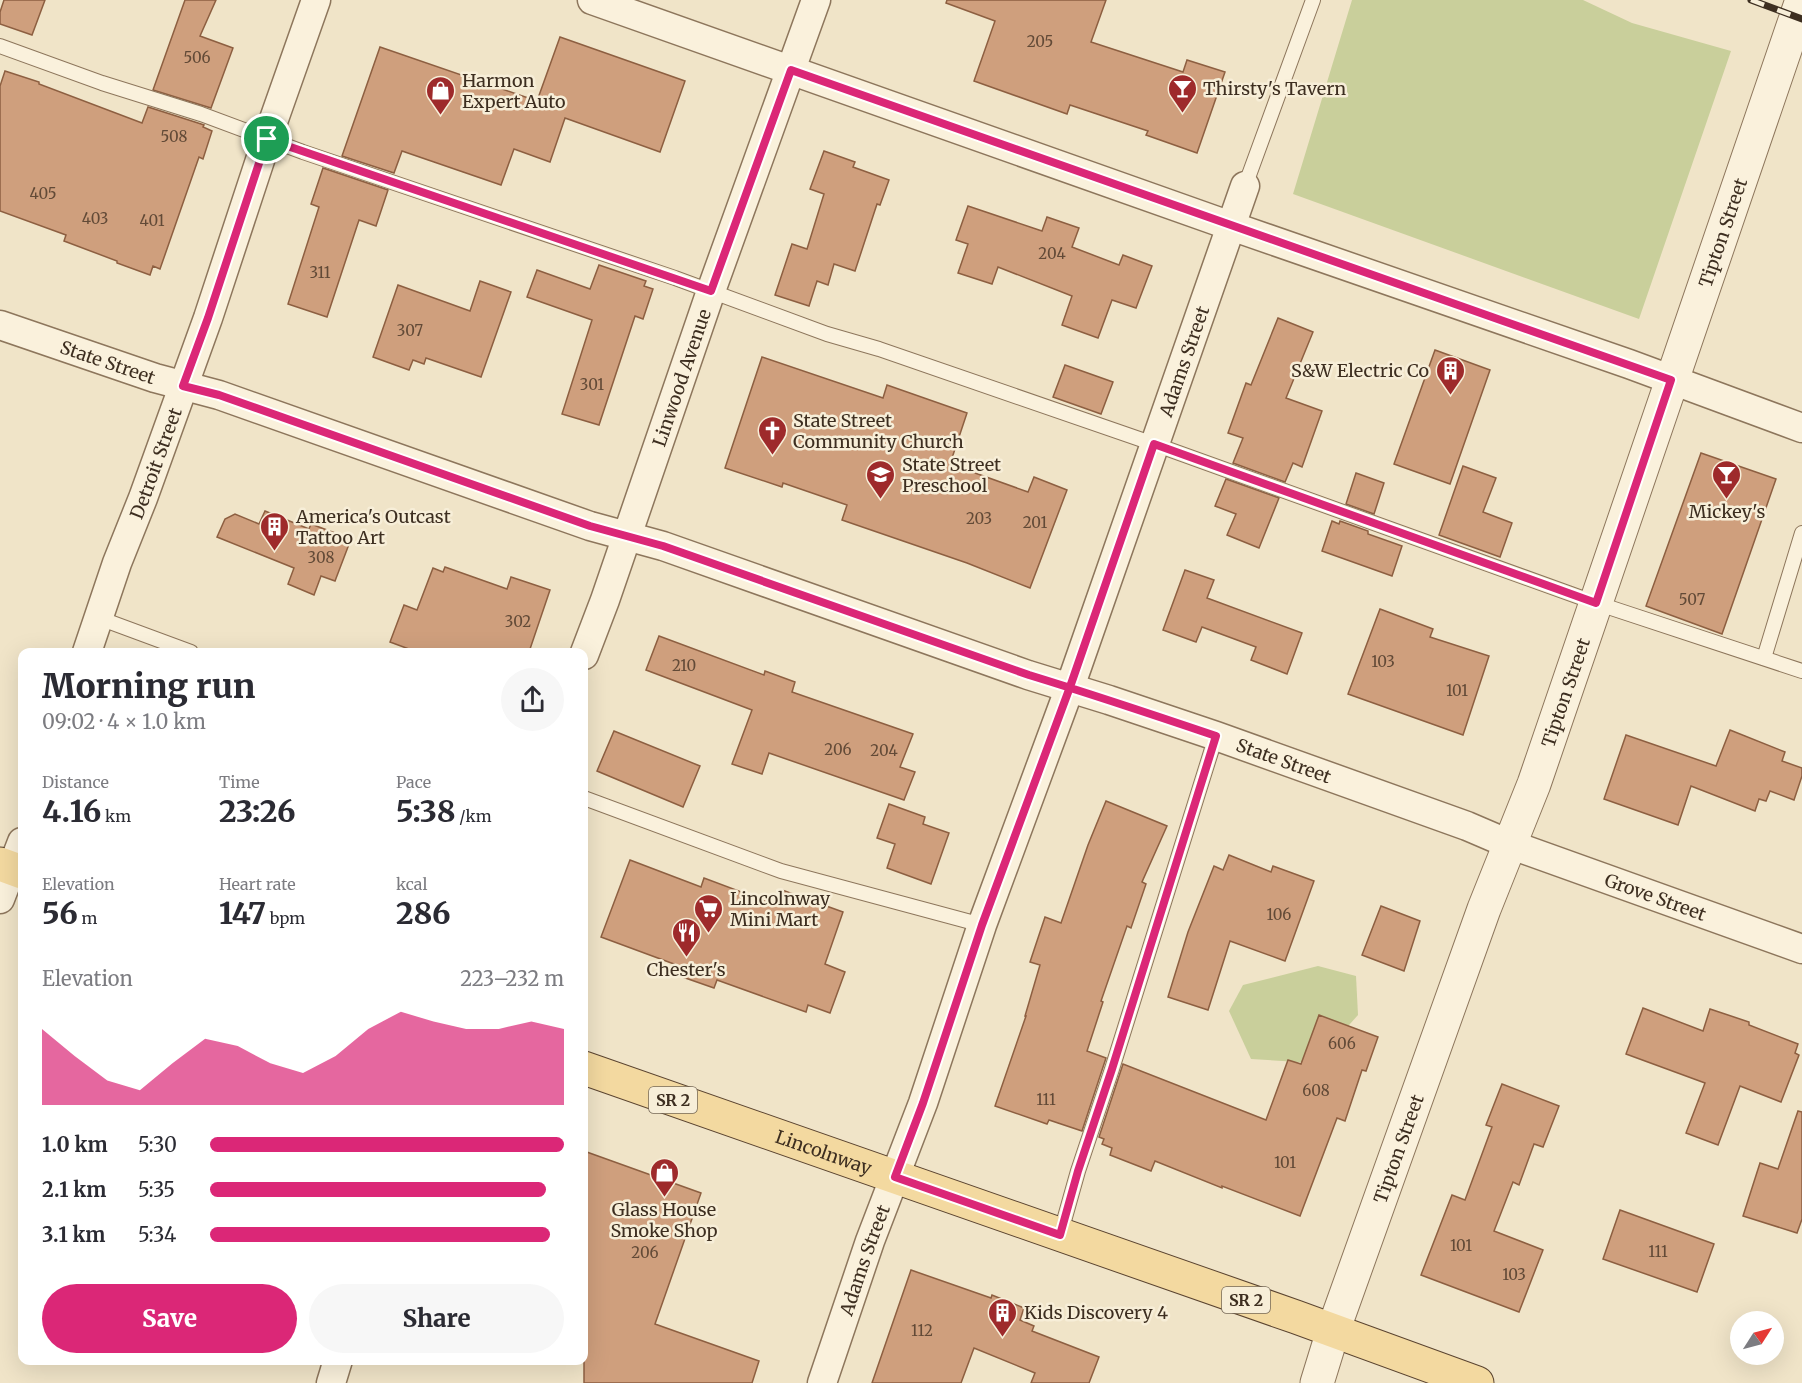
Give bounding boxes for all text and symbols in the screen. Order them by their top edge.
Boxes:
house number: 205 [1027,32,1053,51]
house number: 506 [183,48,211,67]
place label: Harmon Expert Auto [462,69,565,113]
bar icon: Thirsty's Tavern [1166,72,1198,114]
shop icon: Harmon Expert Auto [425,74,457,116]
place label: Thirsty's Tavern [1203,77,1346,100]
pin [241,113,292,164]
icon: arrive [250,122,283,155]
house number: 508 [160,127,188,146]
street label: Tipton Street [1693,175,1752,290]
house number: 405 [29,184,57,203]
house number: 403 [82,209,108,228]
house number: 401 [140,211,165,230]
house number: 204 [1038,244,1066,263]
house number: 311 [309,263,331,282]
street label: Adams Street [1153,303,1214,421]
street label: Linwood Avenue [647,306,716,449]
house number: 307 [397,321,424,340]
street label: State Street [57,335,158,389]
building icon: S&W Electric Co [1434,354,1466,396]
place label: S&W Electric Co [1291,359,1429,382]
house number: 301 [580,375,604,394]
street label: Detroit Street [124,404,186,522]
place label: State Street Community Church [793,409,964,453]
church icon: State Street Community Church [756,414,788,456]
place label: State Street Preschool [902,453,1001,497]
school or university icon: State Street Preschool [865,458,897,500]
bar icon: Mickey's [1711,458,1743,500]
place label: Mickey's [1689,500,1765,523]
place label: America's Outcast Tattoo Art [295,505,451,549]
house number: 203 [966,509,992,528]
building icon: America's Outcast Tattoo Art [259,510,291,552]
house number: 201 [1023,513,1047,532]
house number: 308 [308,548,335,567]
house number: 507 [1679,590,1706,609]
house number: 302 [505,612,531,631]
street label: Tipton Street [1536,635,1595,750]
house number: 103 [1371,652,1395,671]
house number: 210 [672,656,696,675]
text: Morning run [42,666,255,707]
button: share [501,668,564,731]
house number: 101 [1446,681,1468,700]
text: 09:02 · 4 × 1.0 km [42,709,206,734]
street label: State Street [1233,733,1334,788]
house number: 206 [824,740,852,759]
house number: 204 [870,741,898,760]
text: Distance [42,772,109,792]
text: Time [219,772,260,792]
text: Pace [396,772,431,792]
text: 4.16 [42,792,101,830]
text: 23:26 [219,792,296,830]
text: 5:38 [396,792,456,830]
text: km [101,806,131,826]
text: /km [456,806,492,826]
street label: Grove Street [1602,868,1709,925]
text: Elevation [42,874,115,894]
text: Heart rate [219,874,296,894]
text: kcal [396,874,427,894]
place label: Lincolnway Mini Mart [730,887,831,931]
supermarket icon: Lincolnway Mini Mart [693,892,725,934]
text: 56 [42,894,78,932]
text: 147 [219,894,266,932]
text: 286 [396,894,451,932]
house number: 106 [1267,905,1291,924]
text: m [78,908,97,928]
text: bpm [266,908,305,928]
restaurant icon: Chester's [670,916,702,958]
place label: Chester's [646,958,726,981]
text: Elevation [42,966,133,991]
text: 223–232 m [460,966,564,991]
house number: 606 [1328,1034,1356,1053]
house number: 608 [1302,1081,1330,1100]
road number: SR 2 [649,1087,697,1113]
house number: 111 [1036,1090,1056,1109]
street label: Tipton Street [1368,1091,1428,1206]
street label: Lincolnway [773,1124,875,1179]
text: 1.0 km [42,1132,108,1157]
text: 5:30 [138,1132,177,1157]
house number: 101 [1274,1153,1296,1172]
shop icon: Glass House Smoke Shop [648,1156,680,1198]
text: 2.1 km [42,1177,106,1202]
text: 5:35 [138,1177,175,1202]
place label: Glass House Smoke Shop [610,1198,718,1242]
street label: Adams Street [834,1201,894,1319]
text: 3.1 km [42,1222,105,1247]
text: 5:34 [138,1222,176,1247]
house number: 101 [1450,1236,1472,1255]
house number: 111 [1648,1242,1668,1261]
house number: 206 [631,1243,659,1262]
house number: 103 [1502,1265,1526,1284]
button: Save [42,1284,297,1353]
button: Share [309,1284,564,1353]
road number: SR 2 [1222,1287,1270,1313]
building icon: Kids Discovery 4 [987,1296,1019,1338]
place label: Kids Discovery 4 [1024,1301,1168,1324]
north arrow [1730,1311,1784,1365]
map controls [1730,1311,1784,1365]
house number: 112 [911,1321,933,1340]

